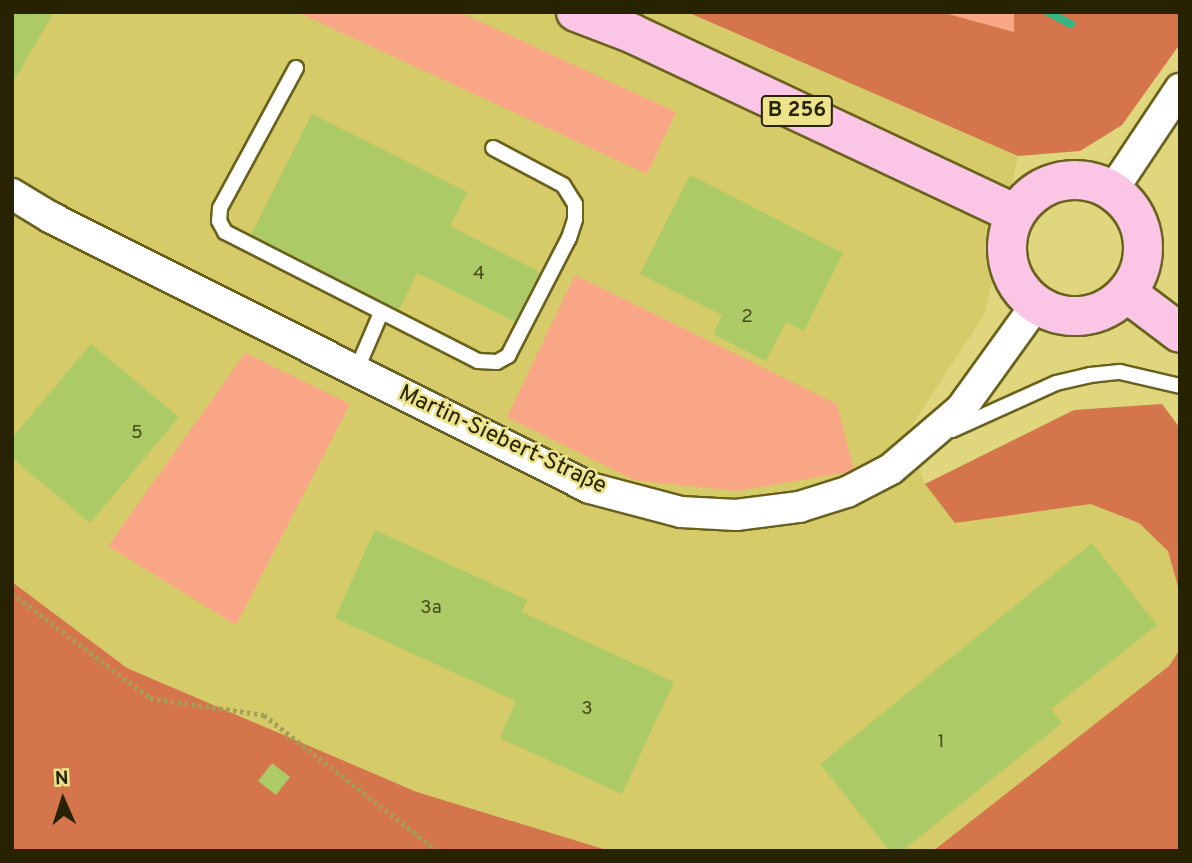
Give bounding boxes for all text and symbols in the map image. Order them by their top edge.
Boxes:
road number: B 256 [760,94,834,128]
house number: 4 [473,264,485,286]
house number: 2 [741,307,753,329]
street label: Martin-Siebert-Straße [394,381,610,501]
house number: 5 [131,423,143,445]
house number: 3a [420,598,442,620]
house number: 3 [581,699,593,721]
house number: 1 [937,732,945,754]
north arrow [28,765,98,835]
text: N [54,767,69,791]

